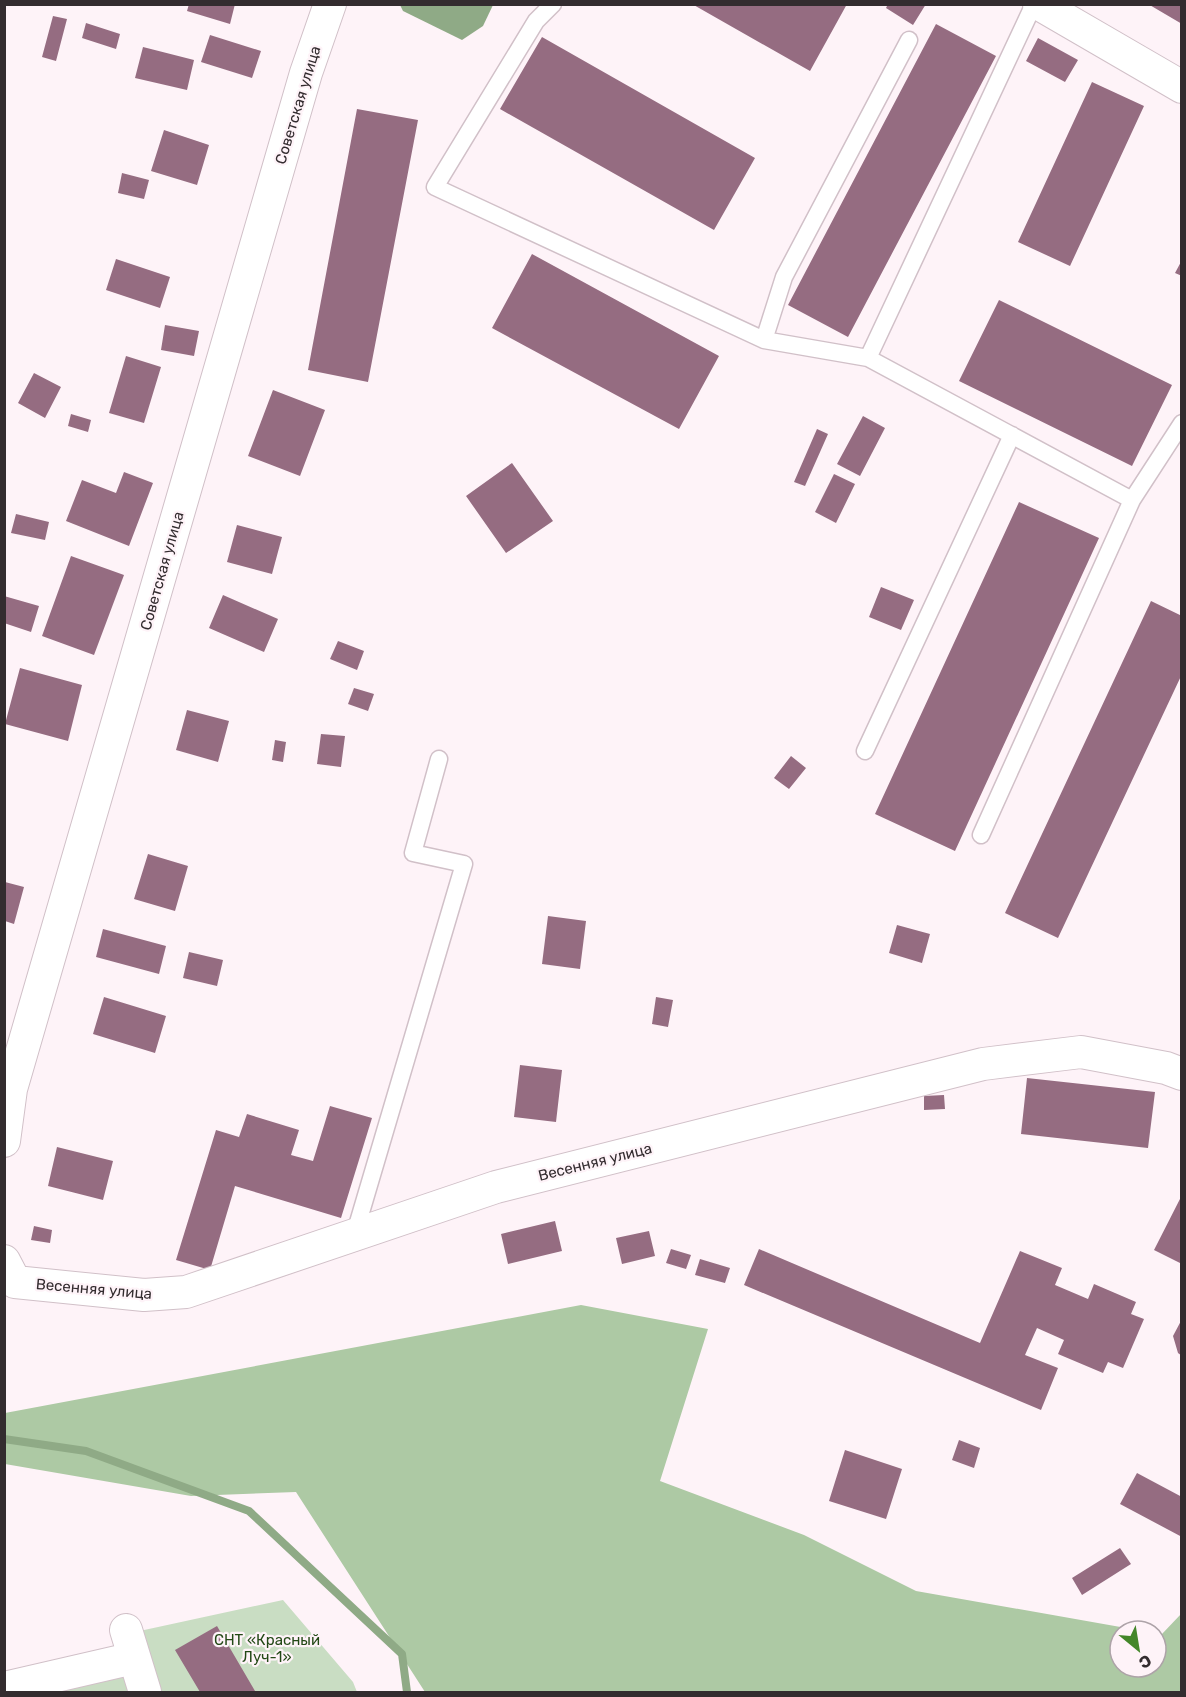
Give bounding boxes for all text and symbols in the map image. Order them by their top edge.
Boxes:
street label: Советская улица [271,44,325,166]
street label: Советская улица [136,510,188,632]
street label: Весенняя улица [536,1139,654,1185]
street label: Весенняя улица [35,1275,153,1303]
north arrow [1108,1619,1168,1679]
park label: СНТ «Красный Луч-1» [214,1631,320,1666]
text: С [1136,1651,1155,1673]

